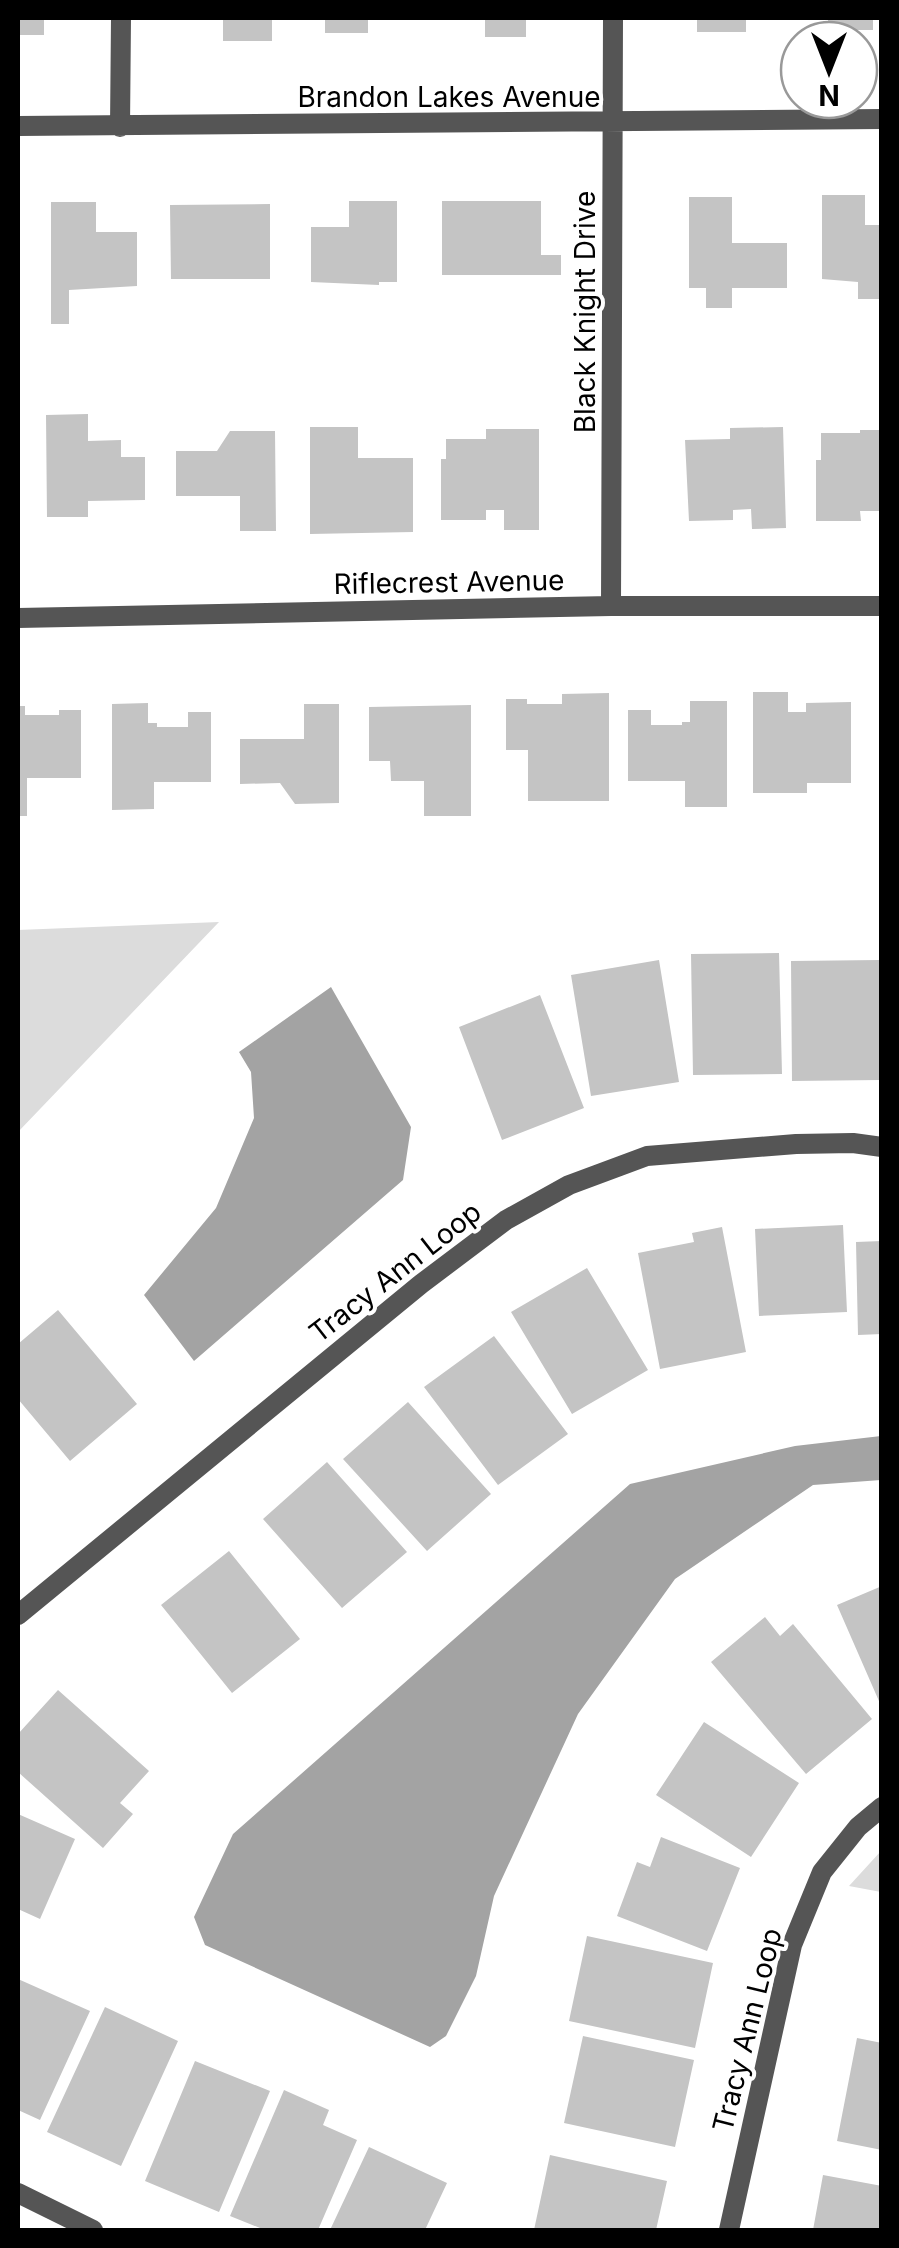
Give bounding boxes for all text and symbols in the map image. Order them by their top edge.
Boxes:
north arrow [779,20,879,120]
text: N [818,78,840,112]
street label: Brandon Lakes Avenue [297,80,601,114]
street label: Black Knight Drive [568,191,602,433]
street label: Riflecrest Avenue [333,563,565,601]
street label: Tracy Ann Loop [302,1194,488,1350]
street label: Tracy Ann Loop [705,1925,789,2135]

